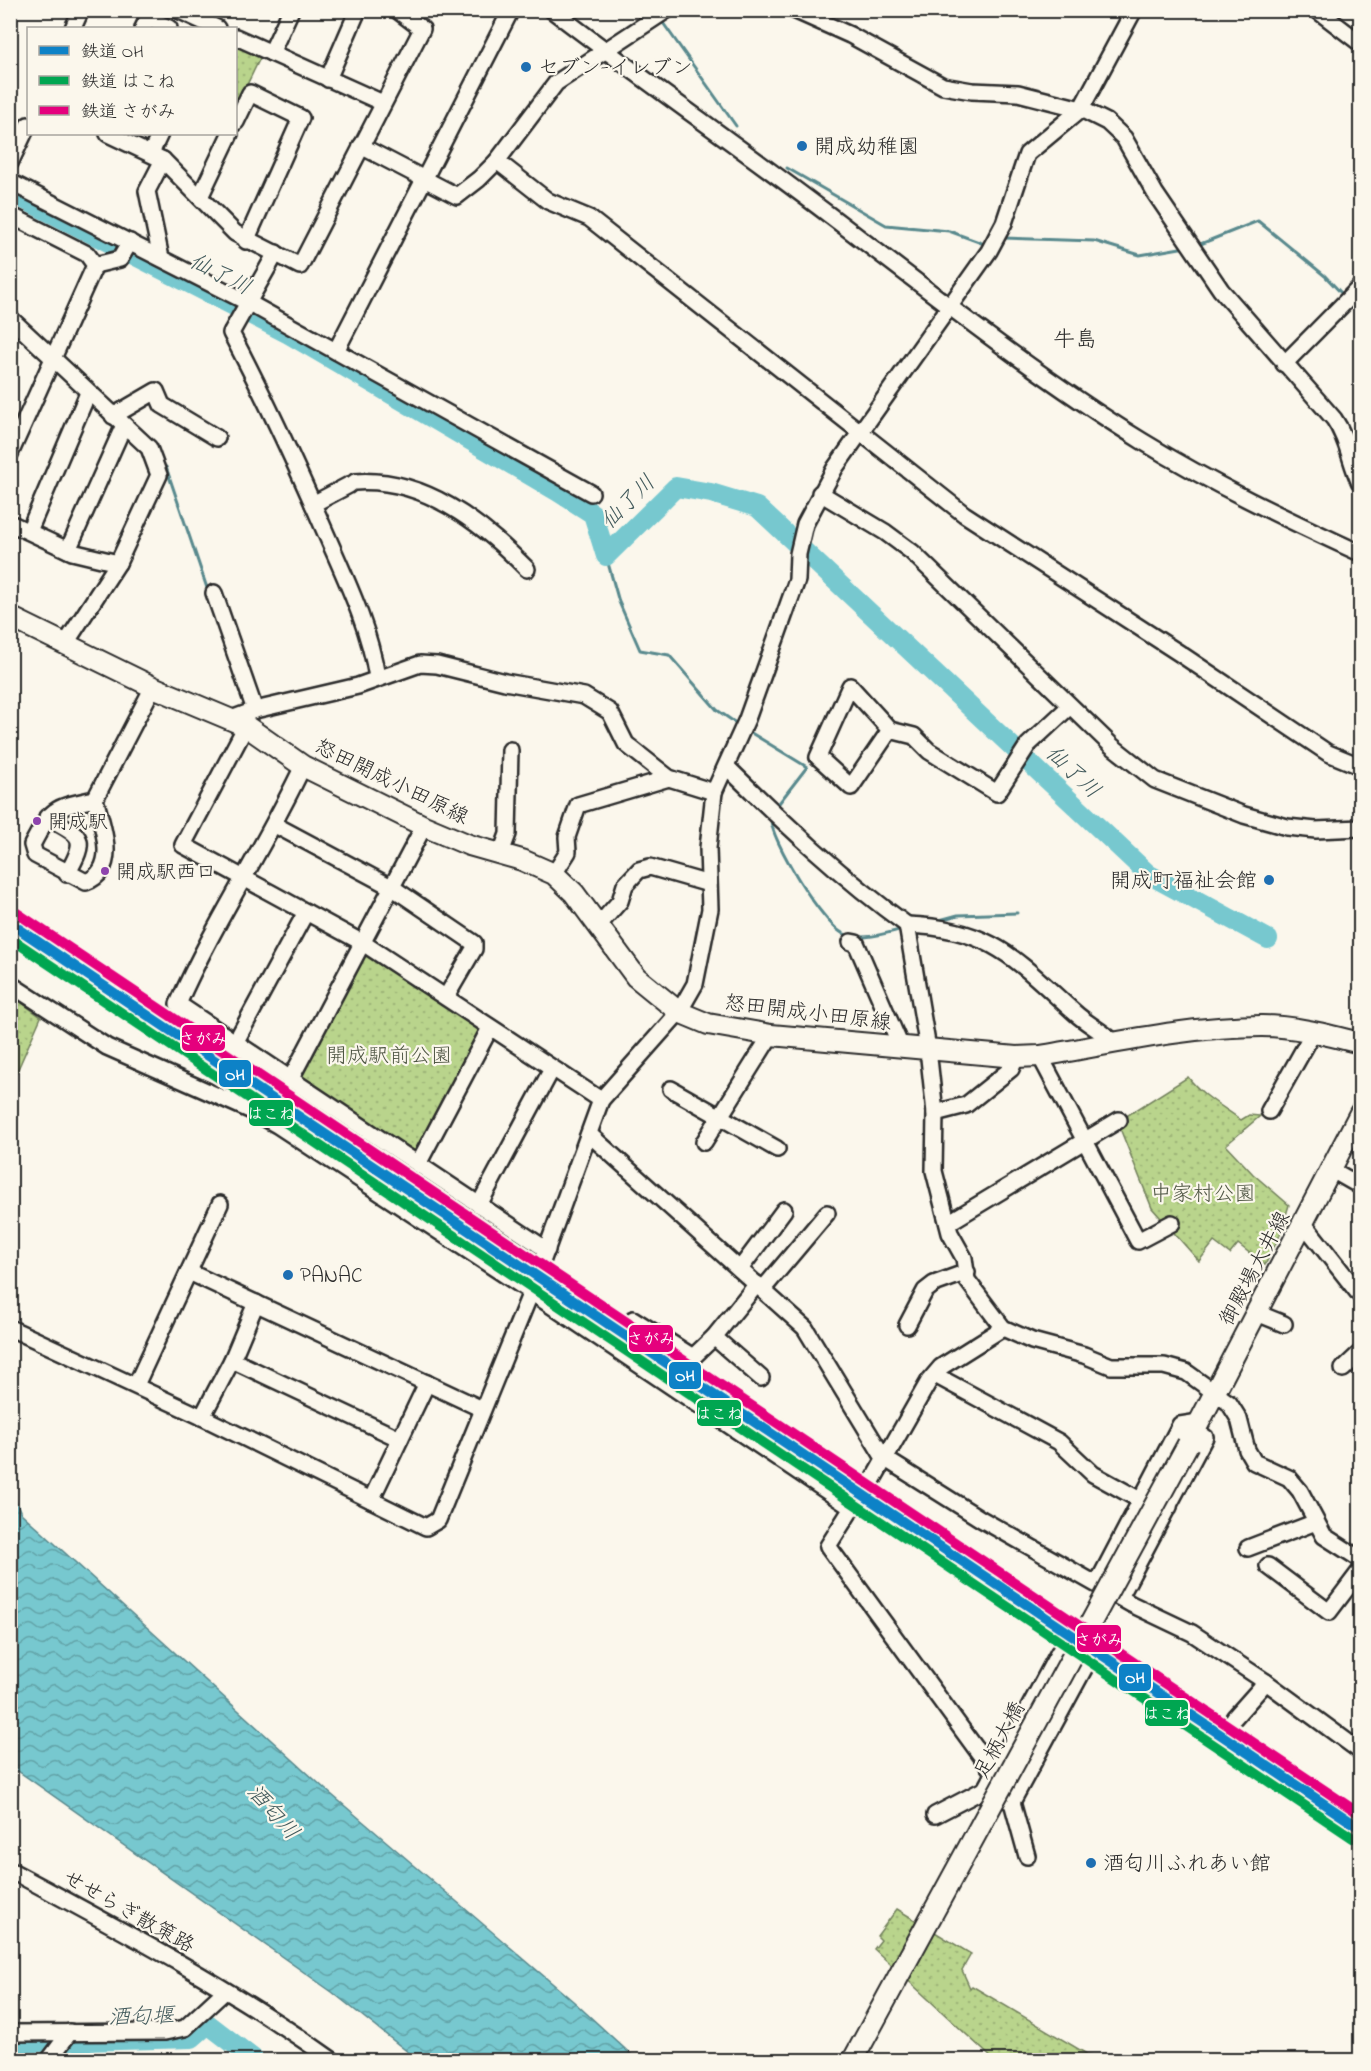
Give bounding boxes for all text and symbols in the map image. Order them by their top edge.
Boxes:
legend [27,27,237,135]
text: 鉄道 OH [81,40,144,66]
place label: セブン-イレブン [538,54,693,84]
marker: セブン-イレブン [519,60,533,74]
text: 鉄道 はこね [81,70,176,96]
text: 鉄道 さがみ [81,100,176,126]
place label: 開成幼稚園 [814,133,919,163]
marker: 開成幼稚園 [795,139,809,153]
water label: 仙了川 [183,246,256,305]
district label: 牛島 [1053,325,1097,357]
water label: 仙了川 [594,468,664,538]
street label: 怒田開成小田原線 [309,732,473,833]
water label: 仙了川 [1037,739,1107,807]
place label: 開成駅 [48,809,108,838]
marker: 開成駅 [31,815,43,827]
place label: 開成駅西口 [116,859,216,888]
marker: 開成駅西口 [99,865,111,877]
place label: 開成町福祉会館 [1110,867,1257,897]
marker: 開成町福祉会館 [1262,873,1276,887]
street label: 怒田開成小田原線 [723,989,893,1039]
line badge: さがみ [181,1024,226,1052]
text: さがみ [179,1028,227,1052]
park label: 開成駅前公園 [326,1042,452,1072]
line badge: OH [218,1059,252,1088]
text: OH [225,1064,245,1088]
line badge: はこね [248,1099,294,1127]
text: はこね [247,1103,295,1127]
park label: 中家村公園 [1151,1180,1256,1210]
street label: 御殿場大井線 [1213,1206,1299,1332]
place label: PANAC [300,1262,362,1292]
marker: PANAC [281,1268,295,1282]
line badge: さがみ [628,1324,674,1353]
text: さがみ [627,1328,675,1352]
line badge: OH [668,1361,702,1390]
text: OH [675,1365,695,1389]
line badge: はこね [696,1399,742,1427]
text: はこね [695,1403,743,1427]
line badge: さがみ [1076,1624,1122,1653]
text: さがみ [1075,1629,1123,1653]
line badge: OH [1118,1663,1152,1692]
text: OH [1125,1667,1145,1691]
street label: 足柄大橋 [968,1697,1034,1785]
line badge: はこね [1144,1699,1189,1727]
text: はこね [1143,1703,1191,1727]
water label: 酒匂川 [238,1778,306,1848]
place label: 酒匂川ふれあい館 [1103,1850,1271,1880]
marker: 酒匂川ふれあい館 [1084,1856,1098,1870]
street label: せせらぎ散策路 [56,1864,200,1962]
water label: 酒匂堰 [108,2001,177,2035]

